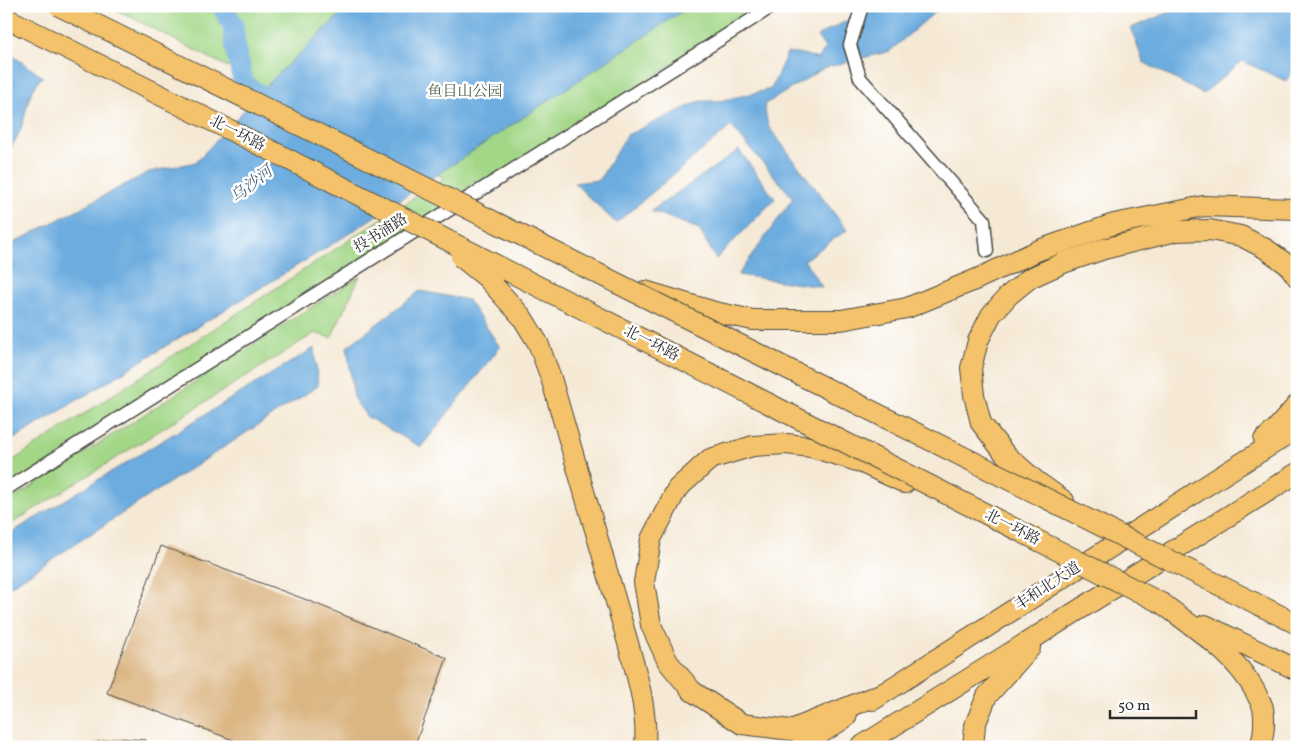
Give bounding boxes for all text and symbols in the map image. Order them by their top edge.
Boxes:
park label: 鱼目山公园 [427,82,503,103]
street label: 北一环路 [205,111,269,157]
water label: 乌沙河 [226,160,280,208]
street label: 投书浦路 [350,209,412,259]
street label: 北一环路 [619,321,683,367]
street label: 北一环路 [980,505,1044,551]
street label: 丰和北大道 [1011,558,1085,616]
scale bar [1110,688,1197,720]
text: 50 m [1118,696,1150,717]

